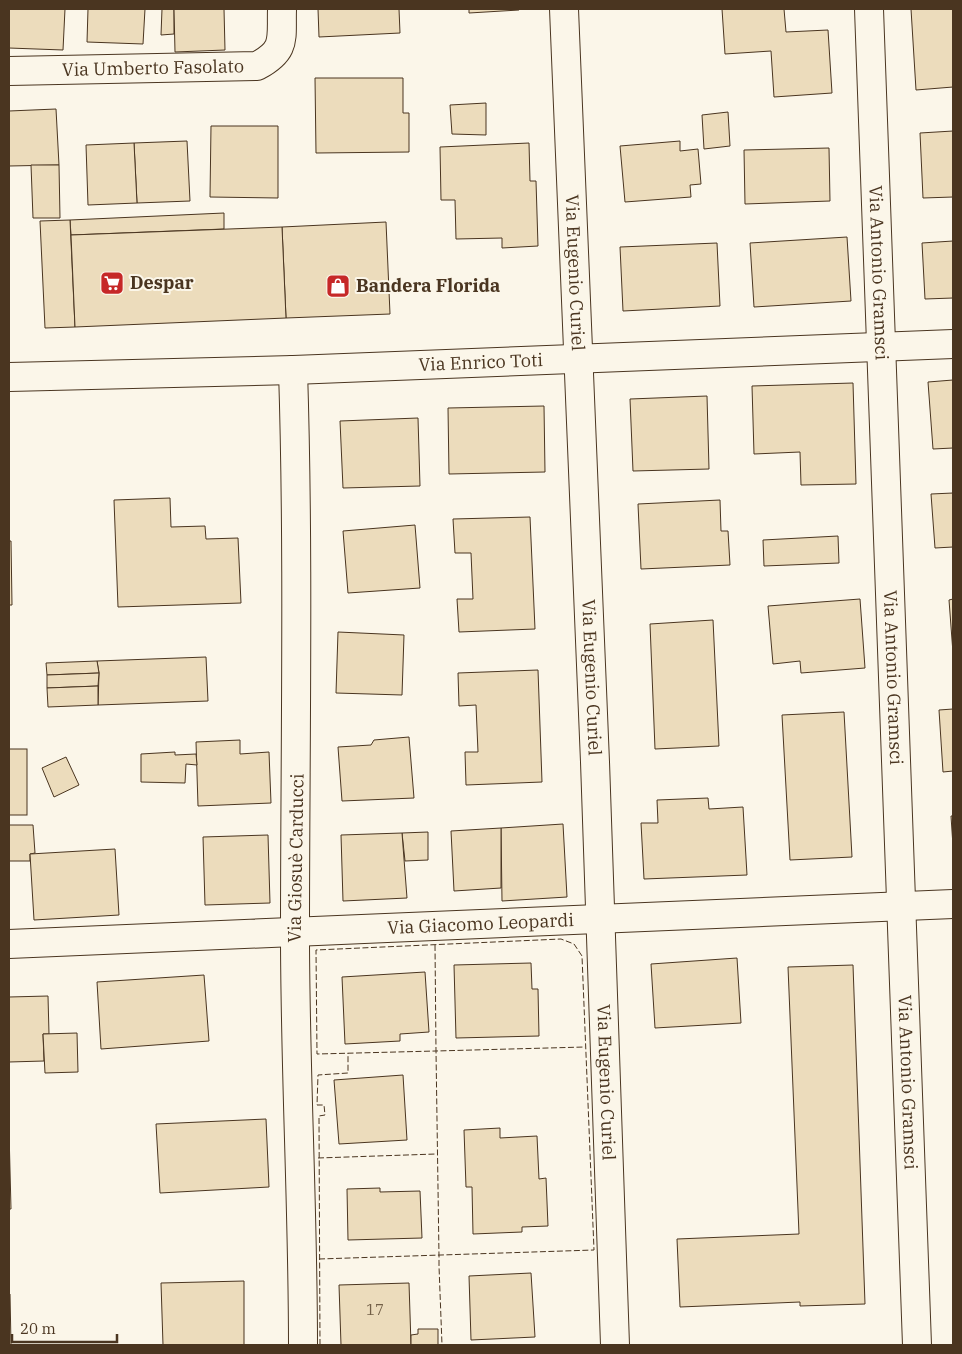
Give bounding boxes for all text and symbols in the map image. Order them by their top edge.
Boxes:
street label: Via Umberto Fasolato [62,54,244,81]
street label: Via Antonio Gramsci [864,185,894,361]
street label: Via Eugenio Curiel [561,194,590,351]
supermarket icon: Despar [99,270,125,296]
place label: Despar [130,271,194,294]
shop icon: Bandera Florida [325,273,351,299]
place label: Bandera Florida [356,274,500,297]
street label: Via Enrico Toti [418,348,544,376]
street label: Via Antonio Gramsci [879,590,908,766]
street label: Via Eugenio Curiel [577,599,607,756]
street label: Via Giosuè Carducci [283,773,308,943]
street label: Via Giacomo Leopardi [387,908,575,939]
street label: Via Antonio Gramsci [893,994,923,1170]
street label: Via Eugenio Curiel [592,1004,621,1161]
house number: 17 [366,1300,384,1319]
scale bar [12,1312,118,1344]
text: 20 m [20,1319,56,1338]

